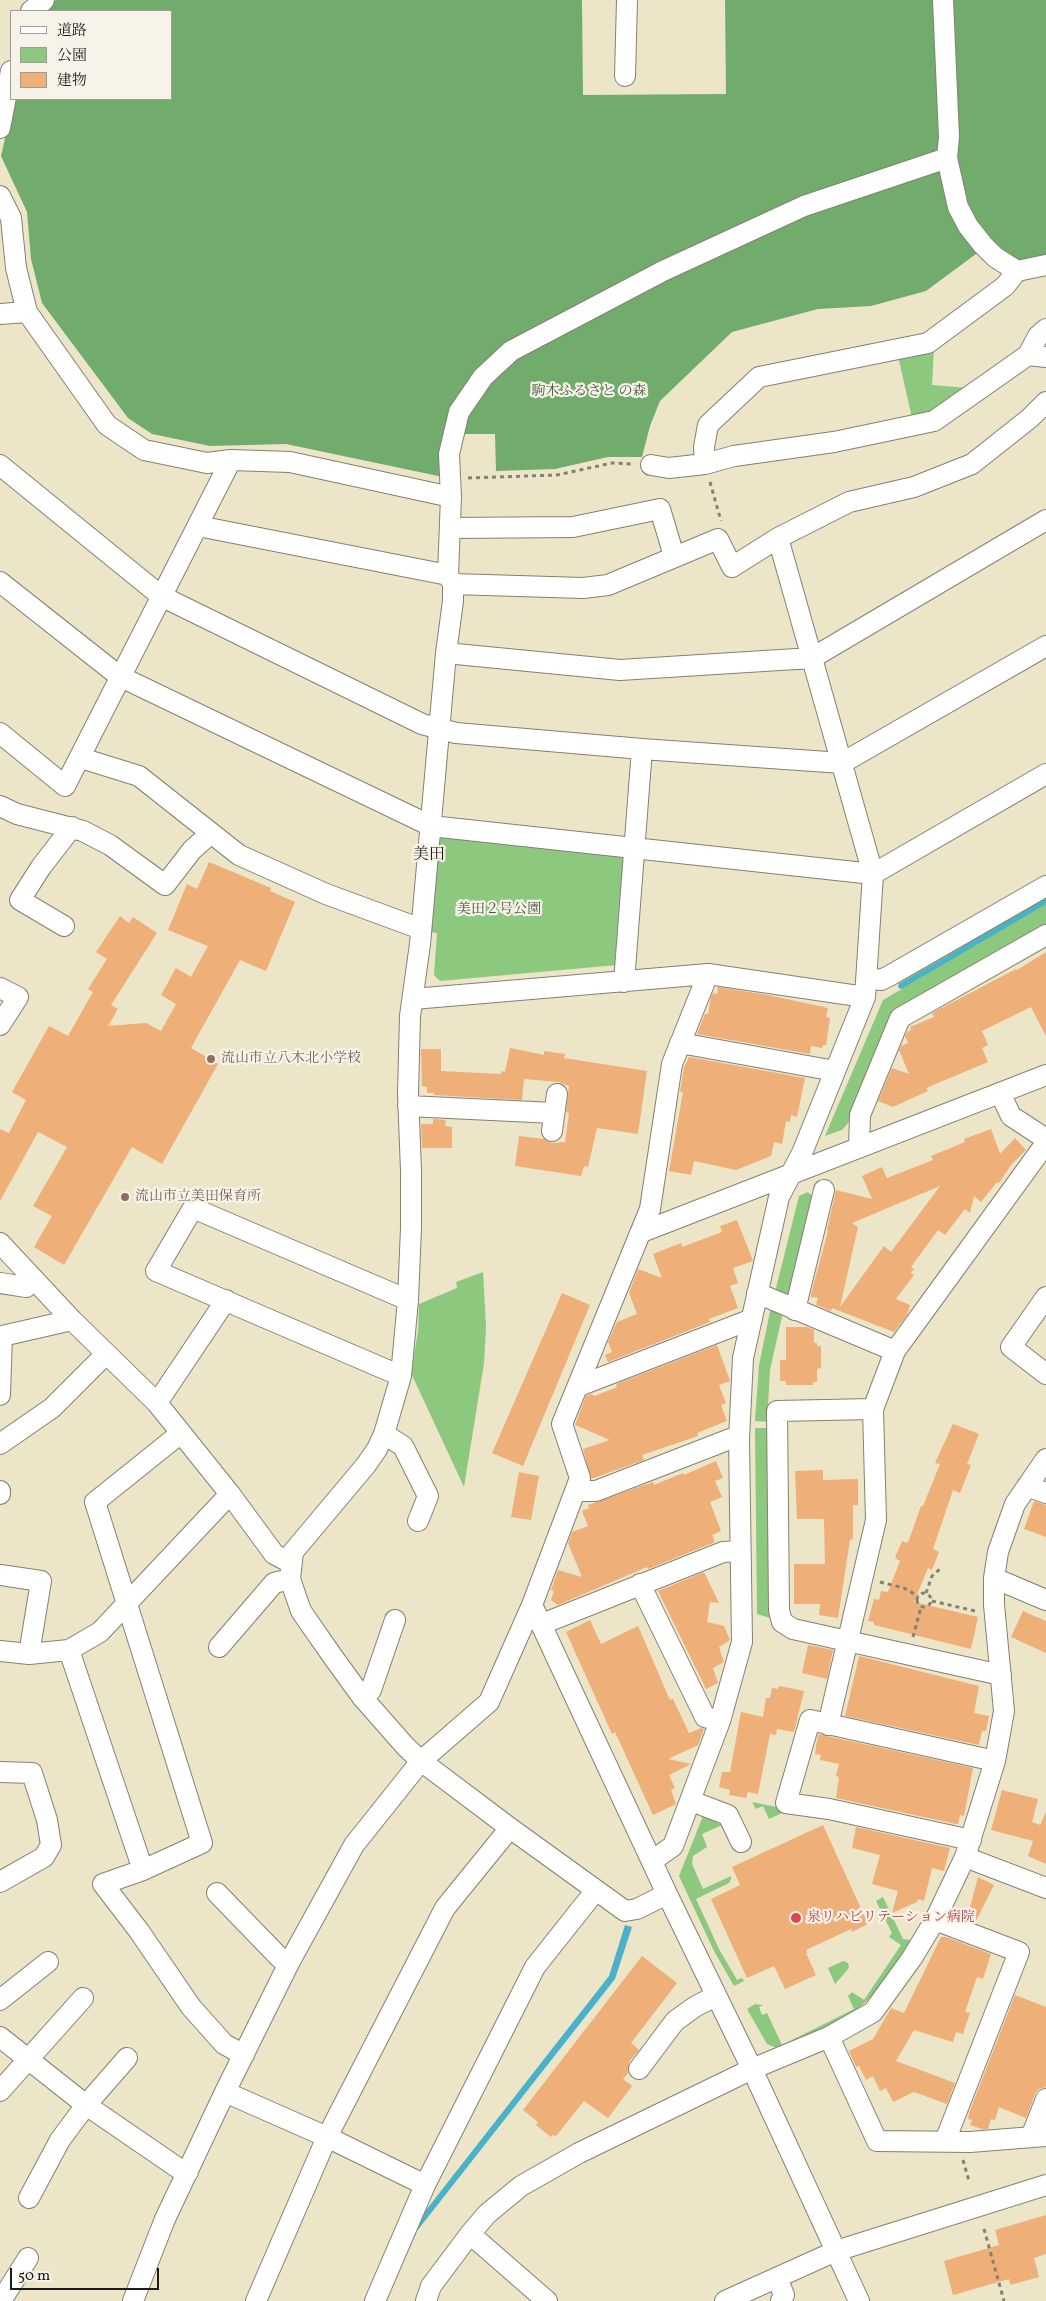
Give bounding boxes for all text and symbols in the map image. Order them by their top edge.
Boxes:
legend [10,10,172,100]
text: 道路 [57,21,87,42]
text: 公園 [57,46,87,67]
text: 建物 [57,71,87,92]
park label: 駒木ふるさと の森 [532,384,646,400]
district label: 美田 [413,846,445,866]
park label: 美田２号公園 [457,902,541,918]
place label: 流山市立八木北小学校 [221,1051,361,1067]
marker: 流山市立八木北小学校 [205,1053,217,1065]
place label: 流山市立美田保育所 [135,1189,261,1205]
marker: 流山市立美田保育所 [119,1191,131,1203]
place label: 泉リハビリテーション病院 [807,1910,975,1926]
marker: 泉リハビリテーション病院 [789,1911,803,1925]
scale bar [12,2258,161,2290]
text: 50 m [18,2266,50,2287]

